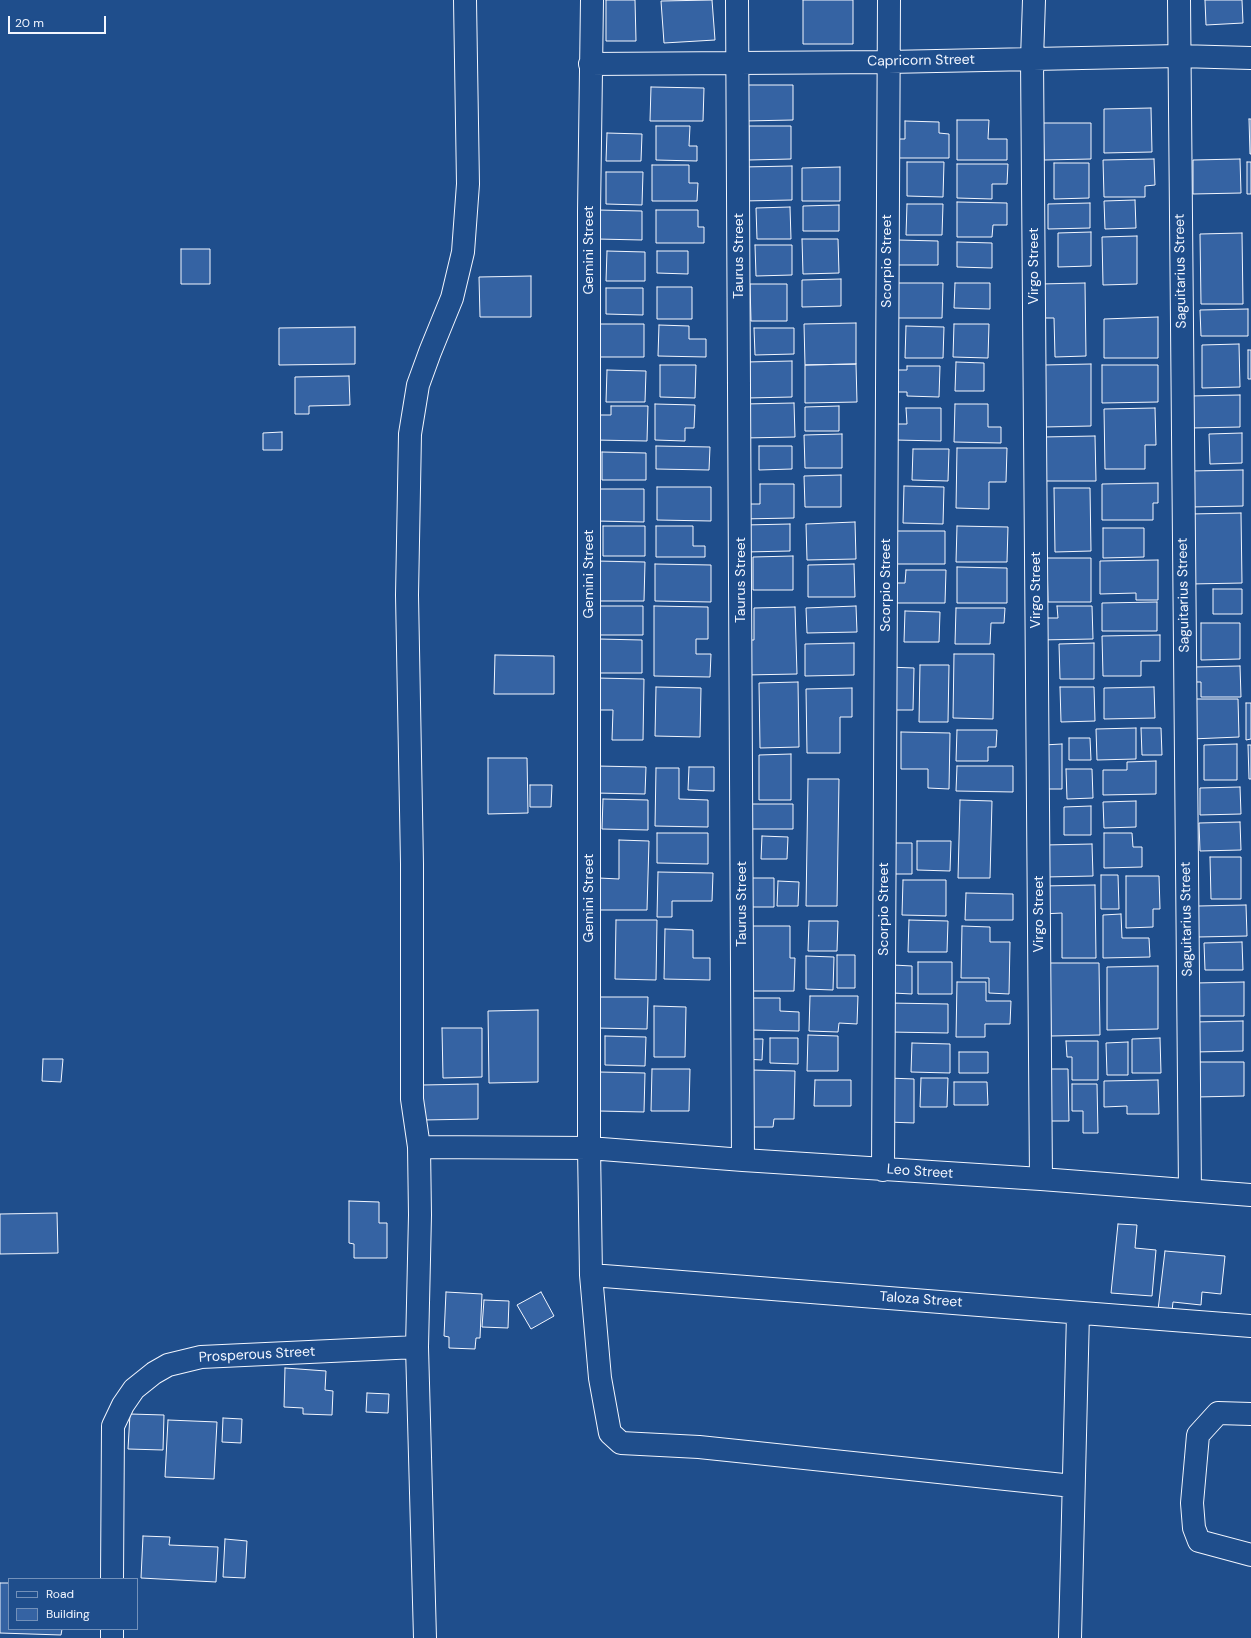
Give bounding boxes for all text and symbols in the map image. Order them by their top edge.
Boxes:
scale bar [10,8,108,34]
text: 20 m [15,15,44,31]
street label: Capricorn Street [867,52,975,70]
street label: Gemini Street [581,205,597,295]
street label: Taurus Street [731,213,747,299]
street label: Saguitarius Street [1172,213,1190,329]
street label: Scorpio Street [879,214,895,308]
street label: Virgo Street [1026,228,1042,304]
street label: Gemini Street [581,529,597,619]
street label: Taurus Street [733,537,749,623]
street label: Saguitarius Street [1175,537,1193,653]
street label: Scorpio Street [878,538,894,632]
street label: Virgo Street [1028,552,1044,628]
street label: Gemini Street [581,853,597,943]
street label: Taurus Street [734,861,750,947]
street label: Saguitarius Street [1178,861,1196,977]
street label: Scorpio Street [876,862,892,956]
street label: Virgo Street [1031,876,1047,952]
street label: Leo Street [886,1161,954,1183]
street label: Taloza Street [879,1289,963,1311]
street label: Prosperous Street [198,1344,316,1366]
legend [8,1578,138,1630]
text: Road [46,1586,74,1602]
text: Building [46,1606,90,1622]

